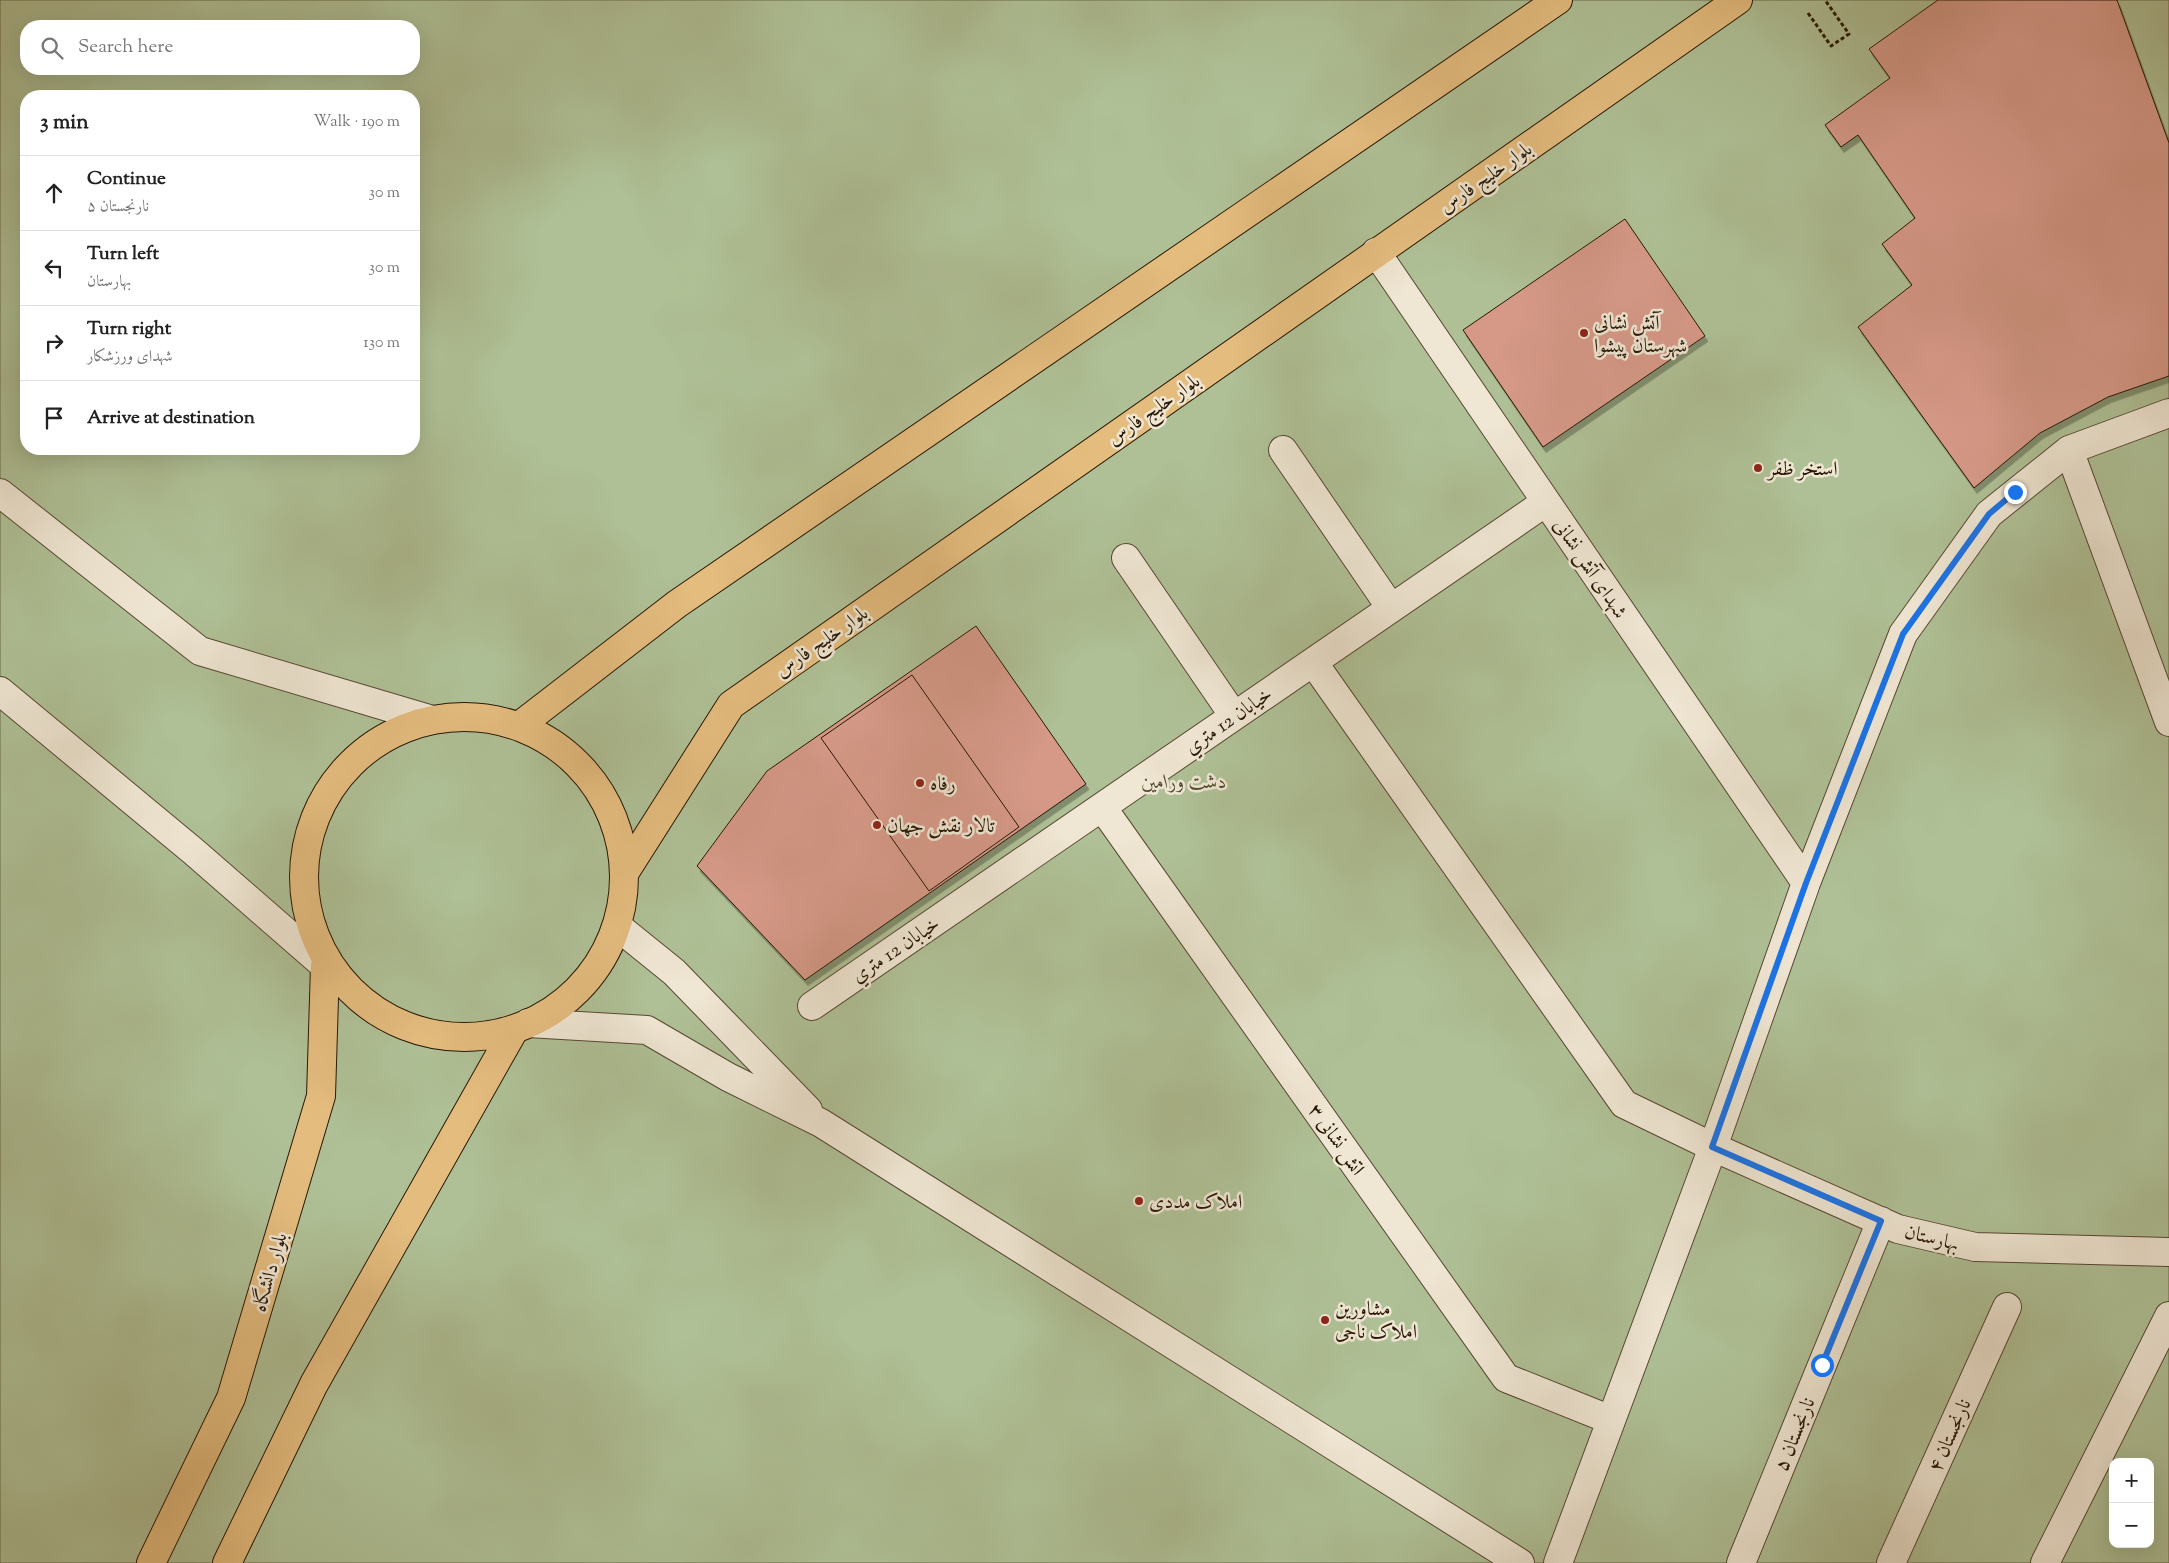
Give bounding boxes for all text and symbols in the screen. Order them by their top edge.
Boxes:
search box [20,20,420,75]
icon: search [38,34,66,62]
text: Search here [78,34,173,61]
text: 3 min [40,108,89,138]
text: Walk · 190 m [313,111,400,134]
street label: بلوار خلیج فارس [1434,136,1540,223]
text: Continue [87,166,166,193]
icon: ahead [40,179,68,207]
text: 30 m [369,182,400,205]
text: نارنجستان ۵ [87,196,149,219]
text: Turn left [87,241,159,268]
icon: left [40,254,68,282]
text: 30 m [369,257,400,280]
text: بهارستان [87,271,131,294]
place label: آتش نشانی شهرستان پیشوا [1594,310,1687,362]
text: Turn right [87,316,171,343]
marker: آتش نشانی شهرستان پیشوا [1578,327,1590,339]
icon: right [40,329,68,357]
text: 130 m [363,332,400,355]
text: شهدای ورزشکار [87,346,173,369]
street label: بلوار خلیج فارس [1102,368,1208,455]
icon: arrive [40,404,68,432]
text: Arrive at destination [87,405,255,432]
place label: استخر ظفر [1766,456,1838,485]
marker: استخر ظفر [1752,462,1764,474]
route end [2004,481,2027,504]
street label: شهدای آتش نشانی [1545,514,1633,625]
street label: بلوار خلیج فارس [770,600,876,687]
street label: خيابان 12 متري [1180,681,1279,763]
park label: دشت ورامین [1141,769,1227,798]
place label: رفاه [930,771,956,800]
marker: رفاه [914,777,926,789]
place label: تالار نقش جهان [887,813,995,842]
marker: تالار نقش جهان [871,819,883,831]
street label: خيابان 12 متري [846,911,946,991]
street label: اتش نشانی ۳ [1300,1099,1370,1182]
place label: املاک مددی [1149,1189,1242,1218]
marker: املاک مددی [1133,1195,1145,1207]
street label: بهارستان [1901,1219,1962,1260]
street label: بلوار دانشگاه [245,1229,297,1316]
place label: مشاورین املاک ناجی [1335,1296,1417,1348]
marker: مشاورین املاک ناجی [1319,1314,1331,1326]
route start [1811,1354,1834,1377]
street label: نارنجستان ۵ [1768,1393,1824,1476]
street label: نارنجستان ۴ [1922,1395,1980,1477]
map controls [2109,1458,2154,1548]
button: + [2109,1458,2154,1503]
button: − [2109,1503,2154,1548]

